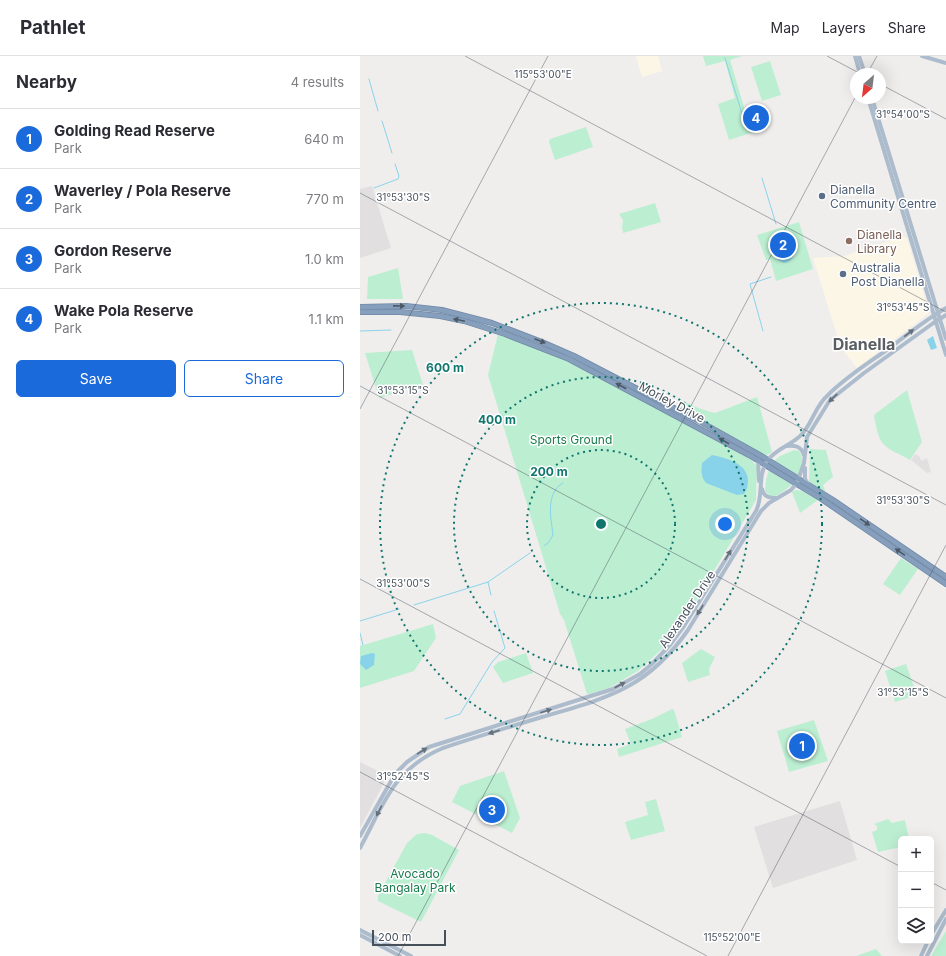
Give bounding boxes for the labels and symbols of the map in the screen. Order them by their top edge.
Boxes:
text: 115°53'00"E [514,68,572,80]
north arrow [850,68,886,104]
pin: 4 [743,103,769,133]
text: 31°54'00"S [876,108,930,120]
place label: Dianella Community Centre [830,182,936,211]
text: 31°53'30"S [376,191,430,203]
marker: Dianella Community Centre [817,191,827,201]
place label: Dianella Library [857,227,902,256]
pin: 2 [770,230,796,260]
marker: Dianella Library [844,236,854,246]
place label: Australia Post Dianella [851,260,924,289]
marker: Australia Post Dianella [838,269,848,279]
text: 31°53'45"S [876,301,930,313]
one-way arrow [393,303,406,309]
one-way arrow [453,316,465,322]
one-way arrow [904,329,915,337]
district label: Dianella [833,334,895,354]
one-way arrow [535,338,547,344]
text: 600 m [426,360,464,375]
street label: Morley Drive [637,378,707,426]
one-way arrow [615,383,627,390]
text: 31°53'15"S [377,384,429,396]
one-way arrow [829,393,838,403]
text: 400 m [478,412,516,427]
park label: Sports Ground [530,432,612,447]
one-way arrow [719,438,730,445]
text: 200 m [530,464,568,479]
text: 31°53'30"S [876,494,930,506]
your location [715,514,735,534]
centre of rings [594,517,608,531]
one-way arrow [860,518,870,526]
one-way arrow [894,548,905,556]
one-way arrow [724,550,732,560]
street label: Alexander Drive [656,567,718,651]
text: 31°53'00"S [376,577,430,589]
one-way arrow [696,605,704,615]
one-way arrow [614,682,626,689]
text: 31°53'15"S [877,686,929,698]
one-way arrow [540,708,552,714]
one-way arrow [488,729,500,735]
pin: 1 [789,731,815,761]
one-way arrow [417,748,428,755]
text: 31°52'45"S [377,770,429,782]
pin: 3 [479,795,505,825]
one-way arrow [376,805,383,817]
park label: Avocado Bangalay Park [374,866,456,895]
scale bar [372,928,446,947]
text: 115°52'00"E [703,931,761,943]

